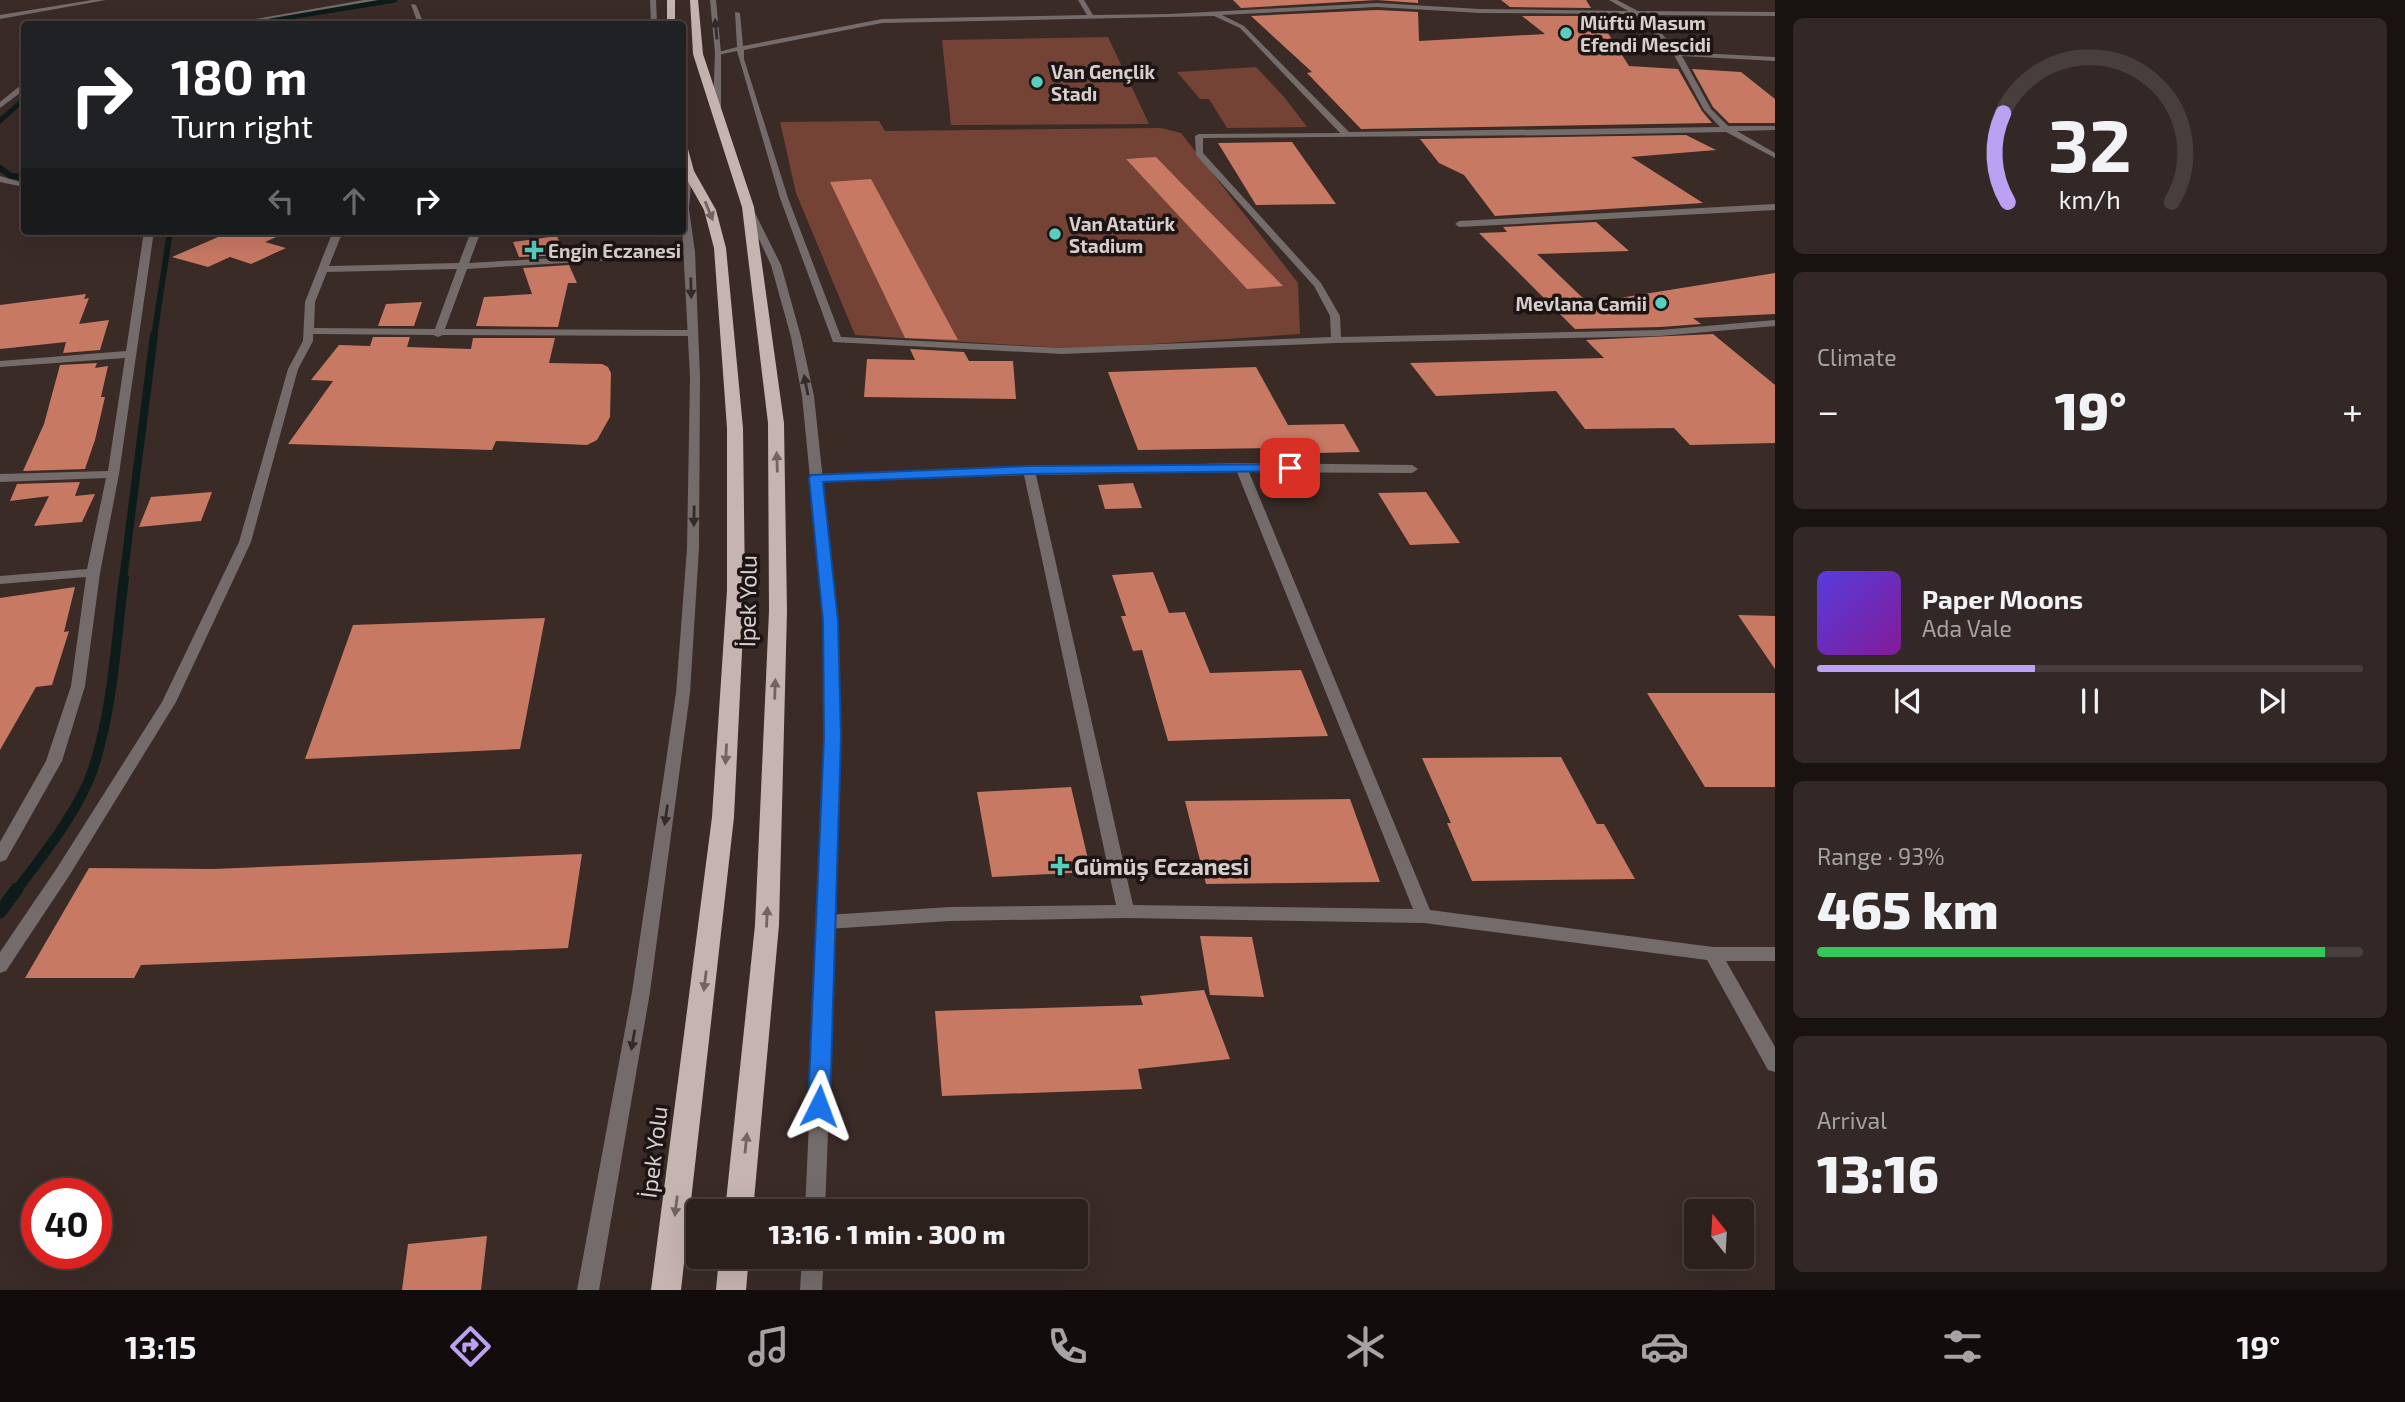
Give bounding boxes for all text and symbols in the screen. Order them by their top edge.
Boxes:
place label: Müftü Masum Efendi Mescidi [1580,11,1711,56]
one-way arrow [710,18,721,40]
marker: Müftü Masum Efendi Mescidi [1558,25,1574,41]
text: 180 m [171,46,307,105]
icon: right [56,49,147,140]
place label: Van Gençlik Stadı [1051,60,1156,105]
marker: Van Gençlik Stadı [1029,74,1045,90]
text: 32 [2048,100,2132,188]
text: Turn right [171,106,313,144]
icon: left [262,182,300,220]
icon: ahead [335,182,373,220]
icon: right [408,182,446,220]
text: km/h [2059,184,2121,214]
one-way arrow [704,201,715,222]
place label: Van Atatürk Stadium [1069,212,1175,257]
marker: Van Atatürk Stadium [1047,226,1063,242]
place label: Engin Eczanesi [548,239,681,262]
marker: Engin Eczanesi [526,242,542,258]
one-way arrow [685,277,697,299]
place label: Mevlana Camii [1516,292,1647,315]
marker: Mevlana Camii [1653,295,1669,311]
text: Climate [1817,343,1897,371]
one-way arrow [800,374,811,396]
text: 19° [2055,378,2127,440]
text: − [1817,387,1839,433]
text: + [2342,387,2363,433]
pin [1260,438,1320,498]
icon: arrive [1271,449,1309,487]
one-way arrow [772,451,783,473]
one-way arrow [688,505,699,527]
street label: İpek Yolu [732,555,762,647]
text: Paper Moons [1922,583,2083,614]
text: Ada Vale [1922,614,2012,642]
one-way arrow [770,678,781,700]
icon: previous [1889,682,1927,720]
icon: pause [2071,682,2109,720]
icon: next [2253,682,2291,720]
one-way arrow [721,744,732,766]
one-way arrow [660,804,671,826]
text: Range · 93% [1817,842,1945,870]
place label: Gümüş Eczanesi [1074,852,1249,882]
marker: Gümüş Eczanesi [1052,858,1068,874]
text: 465 km [1817,877,1999,939]
one-way arrow [762,905,773,927]
one-way arrow [699,970,710,992]
one-way arrow [627,1029,638,1051]
position arrow [782,1069,856,1143]
street label: İpek Yolu [633,1104,673,1200]
text: Arrival [1817,1106,1887,1134]
one-way arrow [740,1132,751,1154]
text: 13:16 [1817,1141,1939,1203]
speed limit sign: 40 [21,1178,112,1269]
one-way arrow [671,1196,682,1218]
north arrow [1684,1199,1754,1269]
map controls [1684,1199,1754,1269]
text: 13:16 · 1 min · 300 m [768,1218,1006,1249]
icon: directions [446,1322,495,1371]
icon: music [744,1322,793,1371]
icon: phone [1043,1322,1092,1371]
icon: climate [1341,1322,1390,1371]
icon: car [1640,1322,1689,1371]
icon: filters [1938,1322,1987,1371]
text: 13:15 [125,1327,196,1365]
text: 19° [2236,1327,2280,1365]

